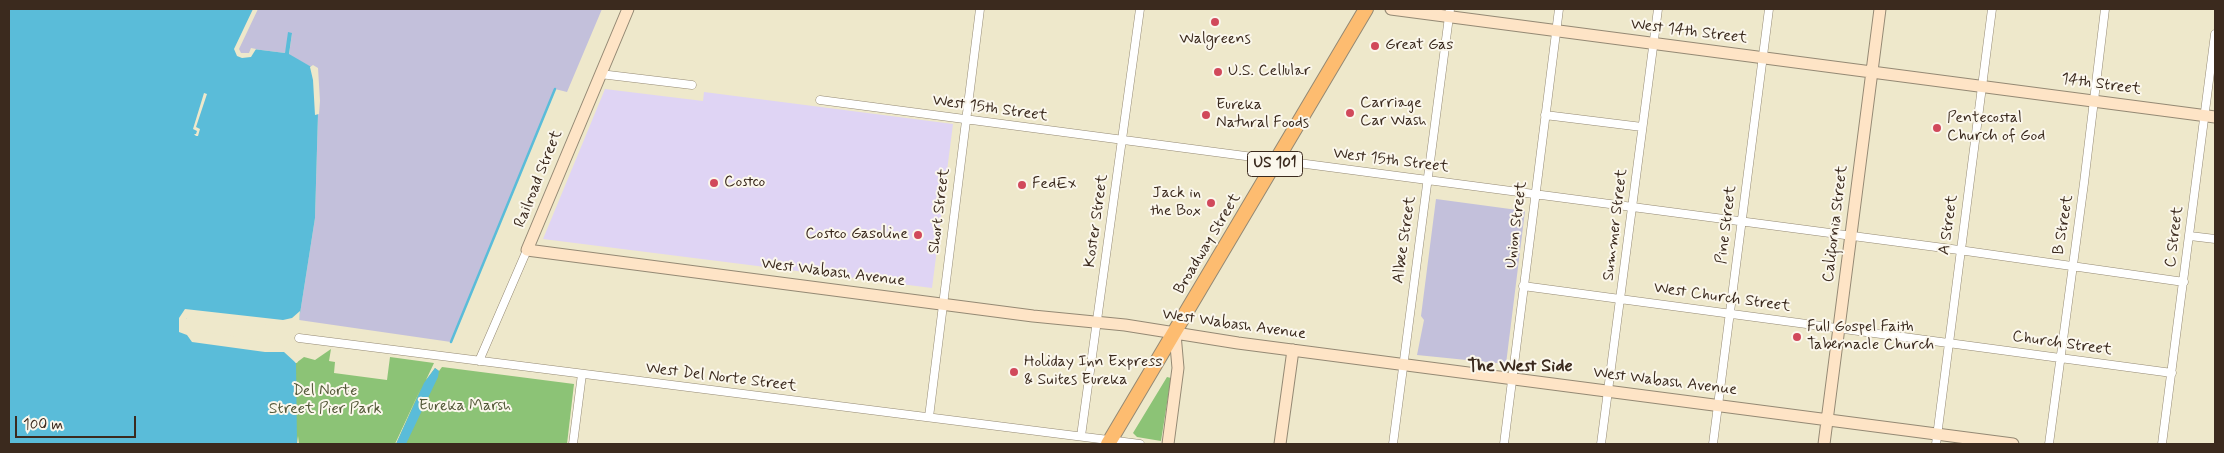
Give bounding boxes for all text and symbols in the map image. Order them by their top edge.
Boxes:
street label: West 14th Street [1629,15,1749,49]
marker: Walgreens [1209,16,1221,28]
place label: Walgreens [1179,30,1251,50]
place label: Great Gas [1385,36,1453,56]
marker: Great Gas [1369,40,1381,52]
place label: U.S. Cellular [1228,62,1310,82]
marker: U.S. Cellular [1212,66,1224,78]
street label: 14th Street [2060,70,2142,100]
street label: West 15th Street [931,91,1049,127]
place label: Carriage Car Wash [1360,94,1427,132]
place label: Eureka Natural Foods [1216,96,1309,134]
marker: Carriage Car Wash [1344,107,1356,119]
marker: Eureka Natural Foods [1200,109,1212,121]
place label: Pentecostal Church of God [1947,109,2045,147]
marker: Pentecostal Church of God [1931,122,1943,134]
street label: Railroad Street [511,127,567,231]
street label: West 15th Street [1332,144,1450,178]
road number: US 101 [1248,152,1302,176]
street label: California Street [1819,164,1853,284]
street label: Short Street [925,167,955,255]
street label: Summer Street [1600,168,1632,282]
place label: Costco [724,173,765,193]
street label: Koster Street [1081,173,1113,269]
place label: FedEx [1032,175,1076,195]
marker: Costco [708,177,720,189]
marker: FedEx [1016,179,1028,191]
street label: Union Street [1502,180,1532,270]
place label: Jack in the Box [1150,184,1201,222]
street label: Pine Street [1713,185,1741,265]
street label: Broadway Street [1170,190,1246,298]
street label: A Street [1935,194,1963,256]
street label: B Street [2050,194,2078,256]
street label: Albee Street [1389,195,1421,285]
marker: Jack in the Box [1205,197,1217,209]
street label: C Street [2162,205,2188,269]
place label: Costco Gasoline [805,225,908,245]
marker: Costco Gasoline [912,229,924,241]
street label: West Wabash Avenue [760,255,906,291]
street label: West Church Street [1652,279,1792,317]
street label: West Wabash Avenue [1161,305,1307,345]
place label: Full Gospel Faith Tabernacle Church [1807,318,1934,356]
street label: Church Street [2011,327,2113,361]
marker: Full Gospel Faith Tabernacle Church [1791,331,1803,343]
place label: Holiday Inn Express & Suites Eureka [1024,353,1162,391]
district label: The West Side [1467,356,1573,378]
street label: West Del Norte Street [644,359,798,397]
street label: West Wabash Avenue [1592,364,1738,400]
marker: Holiday Inn Express & Suites Eureka [1008,366,1020,378]
park label: Del Norte Street Pier Park [269,382,381,420]
park label: Eureka Marsh [419,397,511,417]
scale bar [18,406,139,438]
text: 100 m [23,415,63,435]

